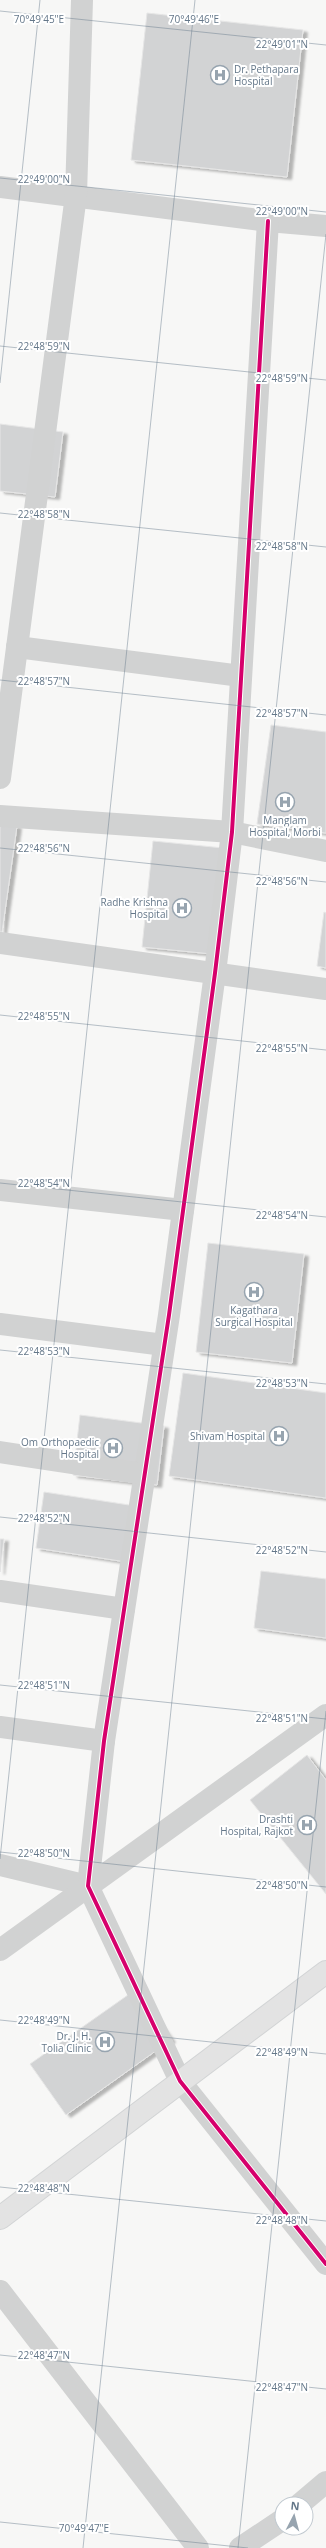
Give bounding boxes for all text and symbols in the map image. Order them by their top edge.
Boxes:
text: 70°49'45"E [14,12,64,26]
text: 70°49'46"E [169,12,219,26]
text: 22°49'01"N [256,37,308,51]
place label: Dr. Pethapara Hospital [234,62,299,88]
hospital icon: Dr. Pethapara Hospital [209,64,231,86]
text: 22°49'00"N [18,172,70,186]
text: 22°49'00"N [256,204,308,218]
text: 22°48'59"N [18,339,70,353]
text: 22°48'59"N [256,371,308,385]
text: 22°48'58"N [18,507,70,521]
text: 22°48'58"N [256,539,308,553]
text: 22°48'57"N [18,674,70,688]
text: 22°48'57"N [256,706,308,720]
hospital icon: Manglam Hospital, Morbi [274,791,296,813]
place label: Manglam Hospital, Morbi [249,813,321,839]
text: 22°48'56"N [18,841,70,855]
text: 22°48'56"N [256,874,308,888]
place label: Radhe Krishna Hospital [100,895,168,921]
hospital icon: Radhe Krishna Hospital [171,897,193,919]
text: 22°48'55"N [18,1009,70,1023]
text: 22°48'55"N [256,1041,308,1055]
text: 22°48'54"N [18,1176,70,1190]
text: 22°48'54"N [256,1208,308,1222]
hospital icon: Kagathara Surgical Hospital [243,1281,265,1303]
place label: Kagathara Surgical Hospital [215,1303,293,1329]
text: 22°48'53"N [18,1344,70,1358]
text: 22°48'53"N [256,1376,308,1390]
hospital icon: Shivam Hospital [268,1425,290,1447]
place label: Shivam Hospital [190,1429,265,1443]
place label: Om Orthopaedic Hospital [21,1435,99,1461]
hospital icon: Om Orthopaedic Hospital [102,1437,124,1459]
text: 22°48'52"N [18,1511,70,1525]
text: 22°48'52"N [256,1543,308,1557]
text: 22°48'51"N [18,1678,70,1692]
text: 22°48'51"N [256,1711,308,1725]
place label: Drashti Hospital, Rajkot [220,1812,293,1838]
hospital icon: Drashti Hospital, Rajkot [296,1814,318,1836]
text: 22°48'50"N [18,1846,70,1860]
text: 22°48'50"N [256,1878,308,1892]
text: 22°48'49"N [18,2013,70,2027]
place label: Dr. J. H. Tolia Clinic [41,2029,91,2055]
hospital icon: Dr. J. H. Tolia Clinic [94,2031,116,2053]
text: 22°48'49"N [256,2045,308,2059]
text: 22°48'48"N [18,2181,70,2195]
text: 22°48'48"N [256,2213,308,2227]
text: 22°48'47"N [18,2348,70,2362]
text: 22°48'47"N [256,2380,308,2394]
north arrow [274,2496,314,2536]
text: N [290,2498,300,2513]
text: 70°49'47"E [59,2521,109,2535]

